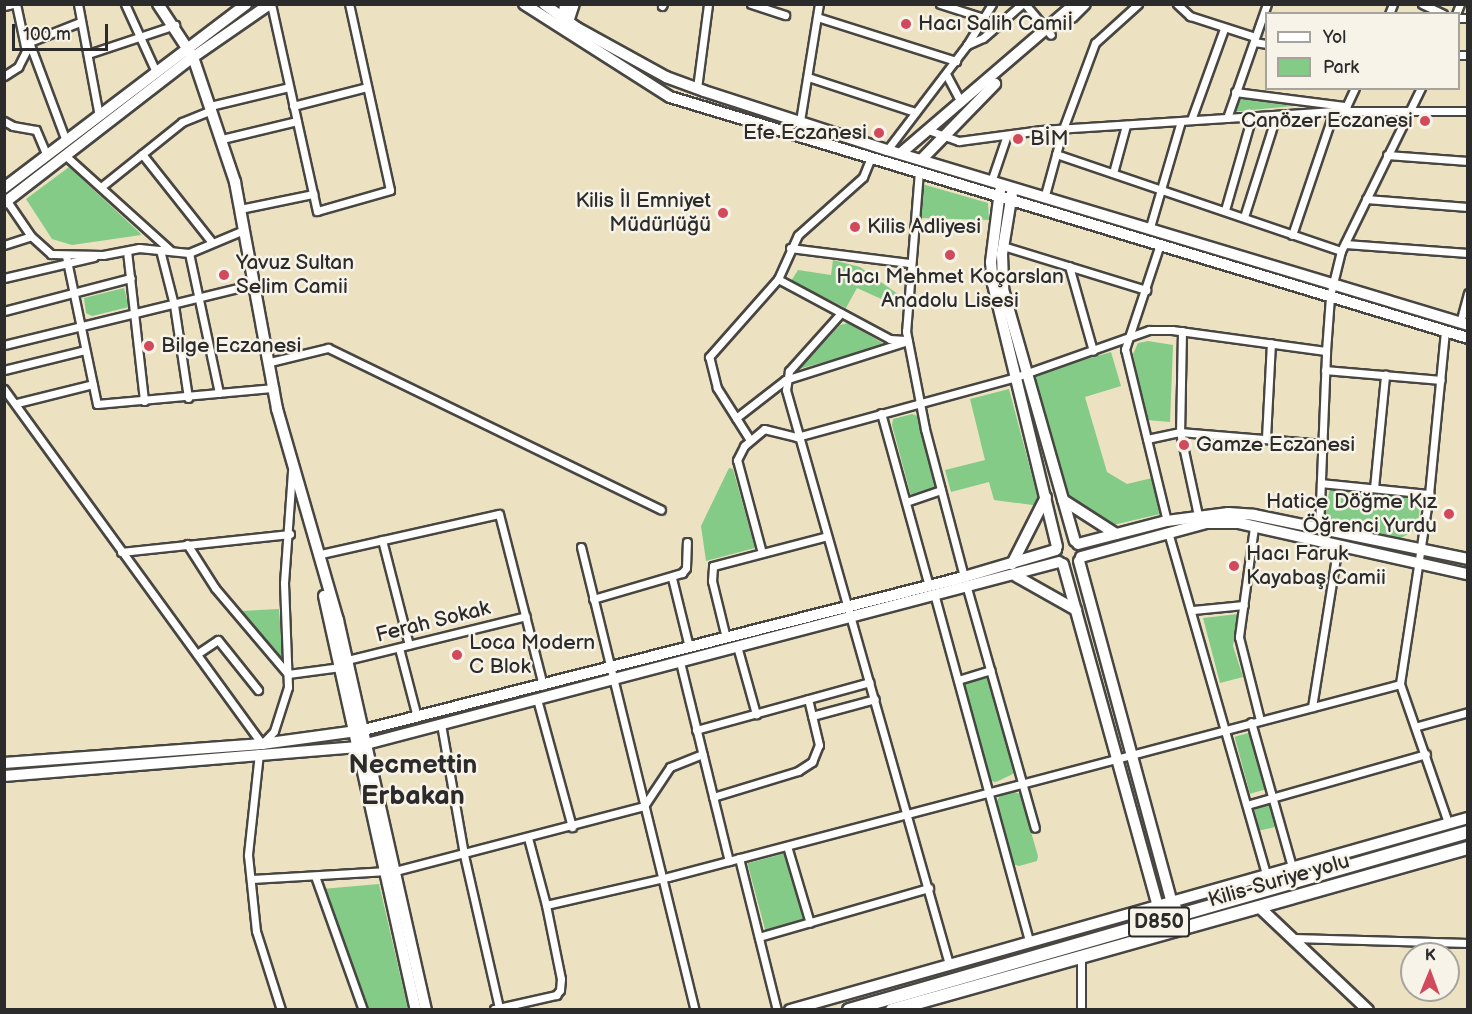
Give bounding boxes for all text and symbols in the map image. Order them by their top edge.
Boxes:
place label: Hacı Salih Camiİ [918,11,1074,37]
scale bar [15,12,111,50]
legend [1265,12,1460,90]
marker: Hacı Salih Camiİ [899,17,913,31]
text: 100 m [23,24,71,45]
text: Yol [1323,27,1346,48]
text: Park [1323,57,1359,78]
place label: Canözer Eczanesi [1241,108,1413,134]
marker: Canözer Eczanesi [1418,114,1432,128]
place label: Efe Eczanesi [743,120,867,146]
marker: Efe Eczanesi [872,126,886,140]
place label: BİM [1030,126,1069,152]
marker: BİM [1011,132,1025,146]
place label: Kilis İl Emniyet Müdürlüğü [575,188,711,238]
marker: Kilis İl Emniyet Müdürlüğü [716,206,730,220]
place label: Kilis Adliyesi [867,214,981,240]
marker: Kilis Adliyesi [848,220,862,234]
marker: Hacı Mehmet Koçarslan Anadolu Lisesi [943,248,957,262]
place label: Yavuz Sultan Selim Camii [236,250,354,300]
place label: Hacı Mehmet Koçarslan Anadolu Lisesi [836,264,1064,314]
marker: Yavuz Sultan Selim Camii [217,268,231,282]
place label: Bilge Eczanesi [161,333,301,359]
marker: Bilge Eczanesi [142,339,156,353]
place label: Gamze Eczanesi [1196,432,1355,458]
marker: Gamze Eczanesi [1177,438,1191,452]
place label: Hatice Döğme Kız Öğrenci Yurdu [1266,489,1437,539]
marker: Hatice Döğme Kız Öğrenci Yurdu [1442,507,1456,521]
place label: Hacı Faruk Kayabaş Camii [1246,541,1386,591]
marker: Hacı Faruk Kayabaş Camii [1227,559,1241,573]
street label: Ferah Sokak [373,596,493,648]
place label: Loca Modern C Blok [469,630,595,680]
marker: Loca Modern C Blok [450,648,464,662]
district label: Necmettin Erbakan [349,749,477,812]
street label: Kilis-Suriye yolu [1205,849,1353,913]
road number: D850 [1128,905,1190,939]
north arrow [1400,942,1460,1002]
text: K [1425,946,1436,965]

